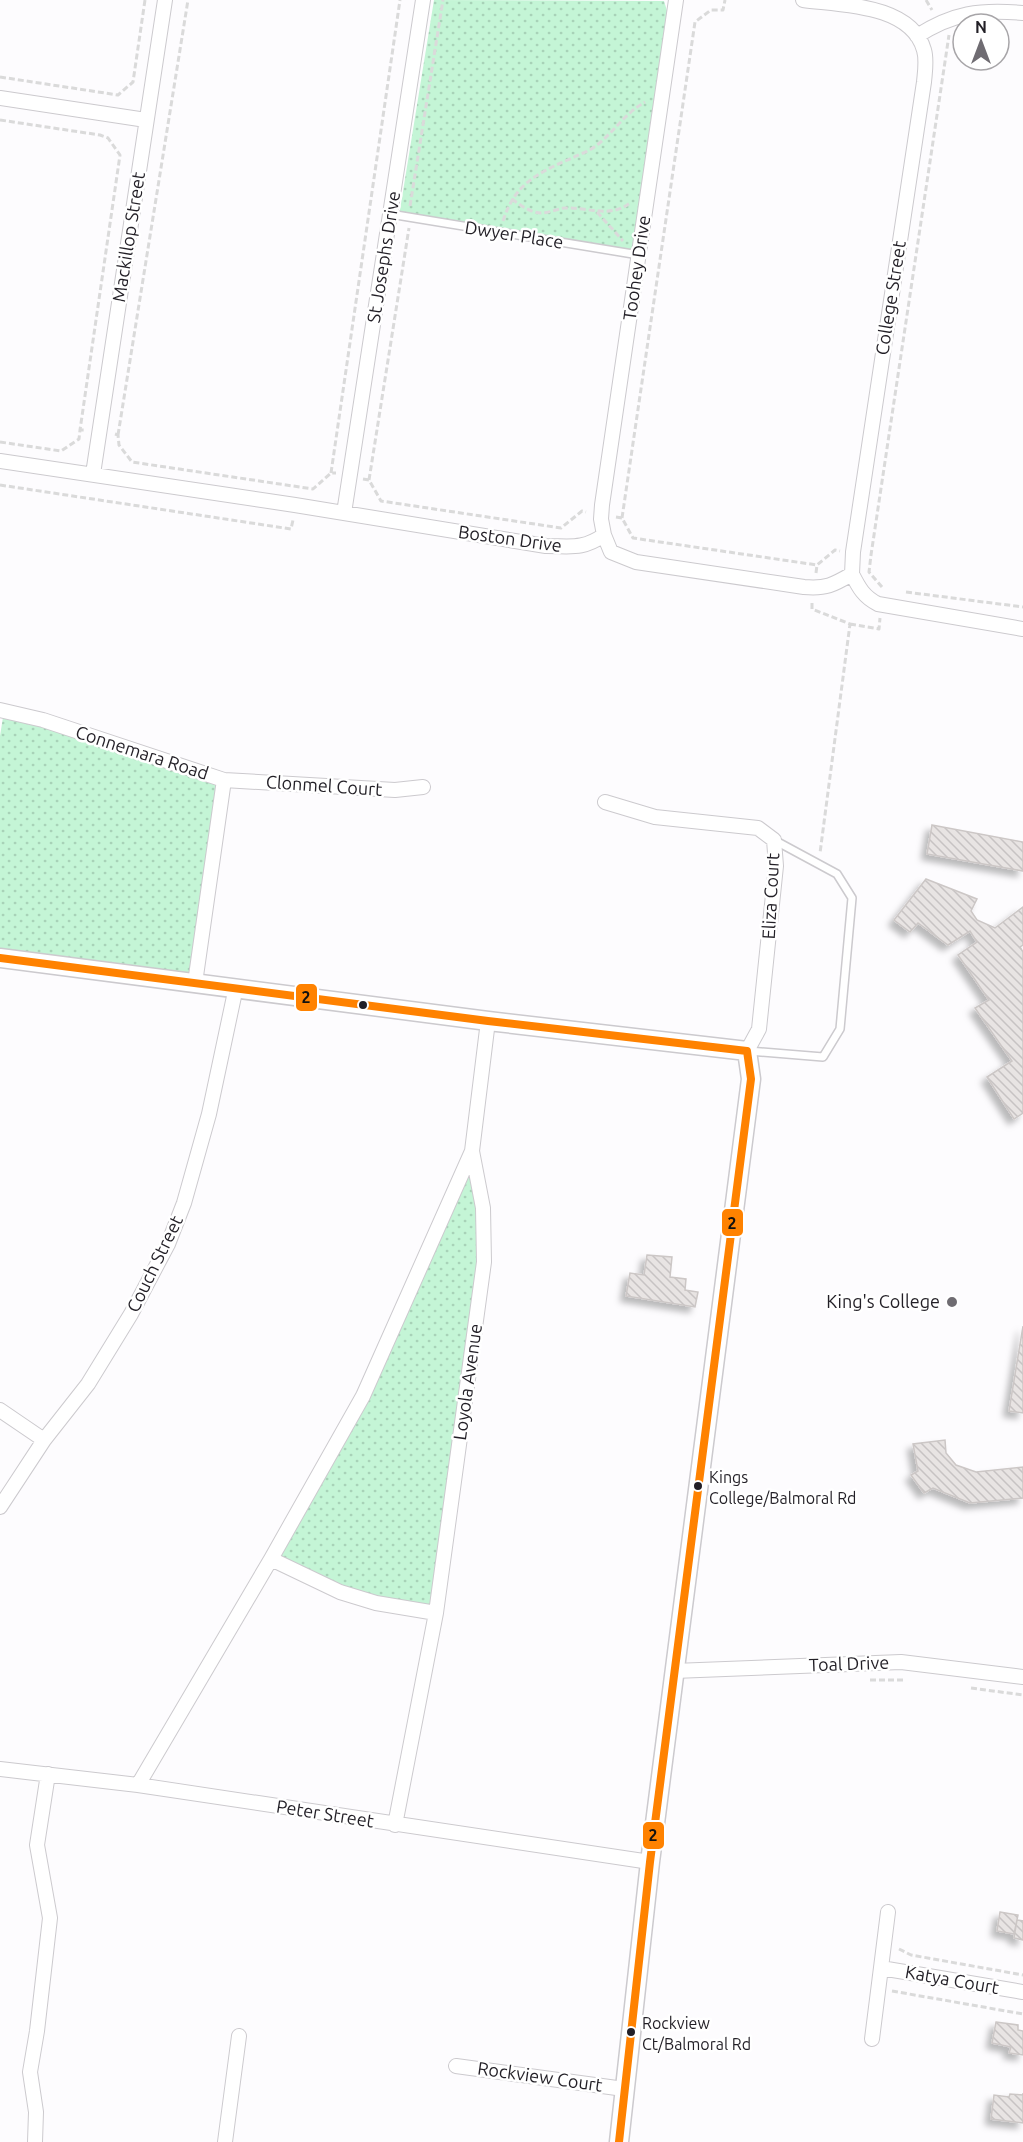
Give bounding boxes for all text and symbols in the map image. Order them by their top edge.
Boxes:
north arrow [951,12,1011,72]
text: N [975,18,987,36]
street label: Mackillop Street [108,170,148,303]
street label: St Josephs Drive [363,190,403,324]
street label: Toohey Drive [619,214,653,322]
street label: Dwyer Place [463,216,565,252]
street label: College Street [871,239,909,356]
street label: Boston Drive [457,521,563,555]
street label: Connemara Road [73,721,211,783]
street label: Clonmel Court [265,771,383,799]
street label: Eliza Court [758,852,782,940]
line badge: 2 [295,983,318,1012]
text: 2 [301,988,311,1006]
unlabelled marker [357,999,369,1011]
line badge: 2 [721,1208,744,1237]
street label: Couch Street [122,1212,186,1315]
text: 2 [727,1214,737,1232]
place label: King's College [826,1291,940,1311]
marker: King's College [945,1295,959,1309]
street label: Loyola Avenue [449,1322,485,1441]
place label: Kings College/Balmoral Rd [709,1468,856,1507]
marker: Kings College/Balmoral Rd [692,1480,704,1492]
street label: Toal Drive [808,1652,889,1674]
street label: Peter Street [275,1795,375,1831]
line badge: 2 [642,1821,665,1850]
text: 2 [648,1826,658,1844]
street label: Katya Court [904,1961,1001,1997]
place label: Rockview Ct/Balmoral Rd [642,2014,751,2053]
marker: Rockview Ct/Balmoral Rd [625,2026,637,2038]
street label: Rockview Court [476,2057,604,2095]

